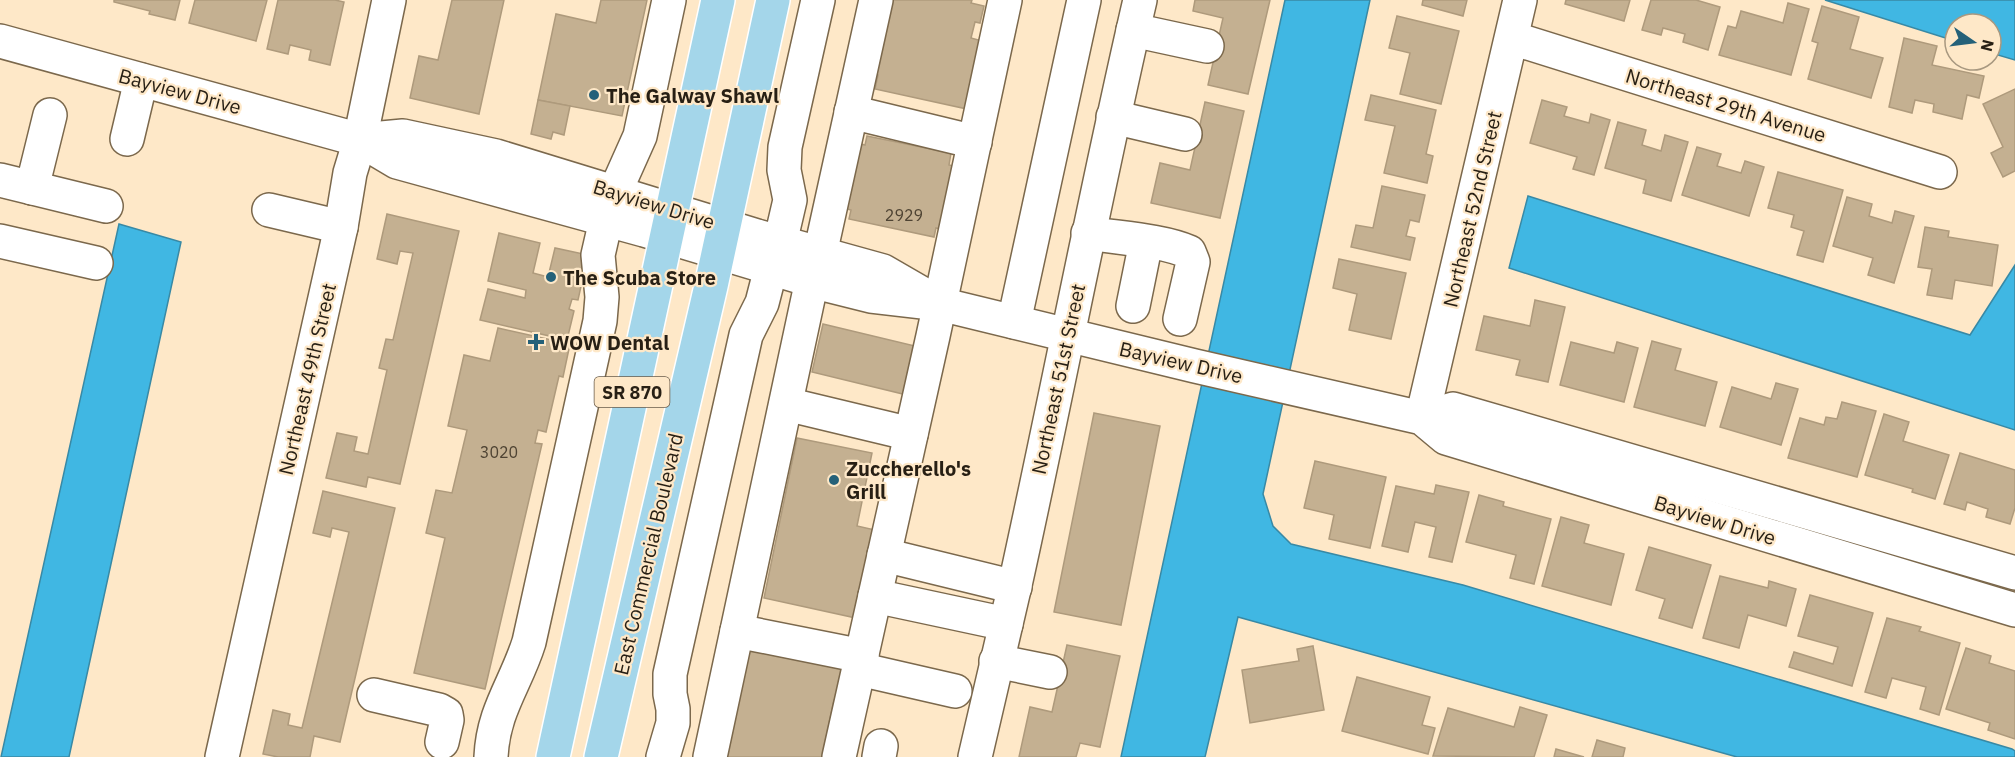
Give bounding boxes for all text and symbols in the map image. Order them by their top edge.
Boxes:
north arrow [1943,12,2003,72]
text: N [1976,38,1999,54]
street label: Bayview Drive [116,62,244,120]
street label: Northeast 29th Avenue [1623,62,1829,148]
place label: The Galway Shawl [606,82,779,109]
marker: The Galway Shawl [587,88,601,102]
street label: Northeast 52nd Street [1436,108,1508,310]
street label: Bayview Drive [590,173,718,235]
house number: 2929 [885,205,923,225]
place label: The Scuba Store [563,264,716,291]
marker: The Scuba Store [544,270,558,284]
street label: Northeast 49th Street [272,280,342,478]
street label: Northeast 51st Street [1025,281,1091,477]
place label: WOW Dental [550,329,669,356]
marker: WOW Dental [527,333,545,351]
street label: Bayview Drive [1117,335,1245,389]
road number: SR 870 [594,377,670,407]
street label: East Commercial Boulevard [607,430,689,678]
house number: 3020 [480,442,518,462]
place label: Zuccherello's Grill [846,455,971,505]
marker: Zuccherello's Grill [827,473,841,487]
street label: Bayview Drive [1651,489,1779,551]

